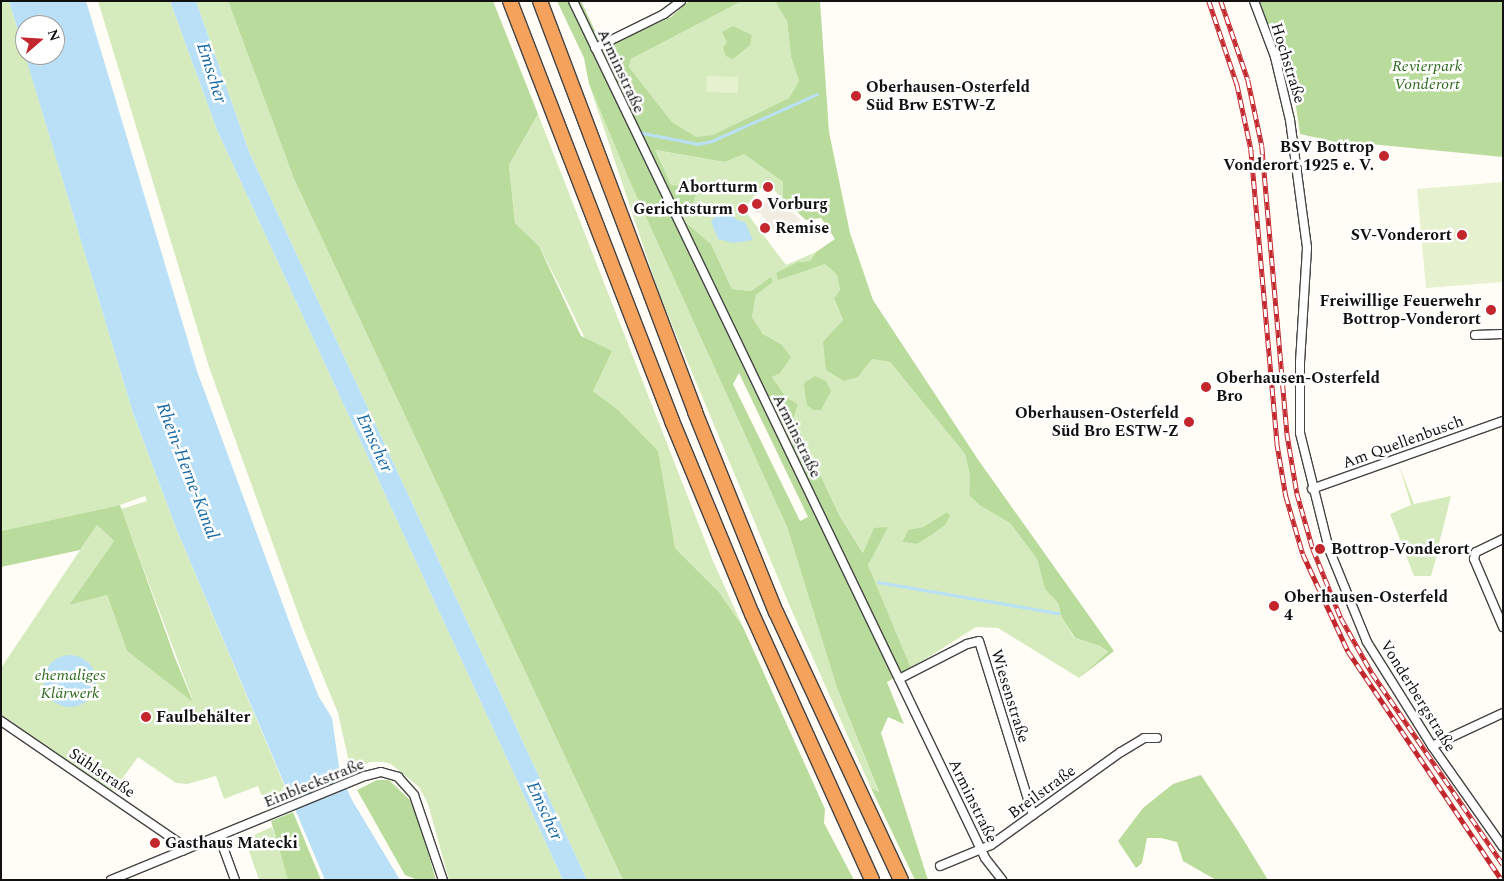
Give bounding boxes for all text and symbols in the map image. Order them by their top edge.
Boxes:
north arrow [15,15,65,65]
street label: Hochstraße [1267,21,1309,105]
text: N [42,26,65,44]
street label: Arminstraße [593,26,649,116]
water label: Emscher [191,40,231,106]
park label: Revierpark Vonderort [1392,56,1462,94]
place label: Oberhausen-Osterfeld Süd Brw ESTW-Z [866,77,1030,115]
marker: Oberhausen-Osterfeld Süd Brw ESTW-Z [850,90,862,102]
place label: BSV Bottrop Vonderort 1925 e. V. [1223,137,1374,175]
marker: BSV Bottrop Vonderort 1925 e. V. [1378,150,1390,162]
place label: Abortturm [678,177,758,197]
marker: Abortturm [762,181,774,193]
place label: Vorburg [767,194,828,214]
marker: Vorburg [751,198,763,210]
place label: Gerichtsturm [633,199,733,219]
marker: Gerichtsturm [737,203,749,215]
place label: Remise [775,218,829,238]
marker: Remise [759,222,771,234]
place label: SV-Vonderort [1351,225,1452,245]
marker: SV-Vonderort [1456,229,1468,241]
place label: Freiwillige Feuerwehr Bottrop-Vonderort [1319,291,1481,329]
marker: Freiwillige Feuerwehr Bottrop-Vonderort [1485,304,1497,316]
place label: Oberhausen-Osterfeld Bro [1216,368,1380,406]
marker: Oberhausen-Osterfeld Bro [1200,381,1212,393]
street label: Arminstraße [769,391,825,481]
water label: Rhein-Herne-Kanal [151,400,223,542]
place label: Oberhausen-Osterfeld Süd Bro ESTW-Z [1015,403,1179,441]
water label: Emscher [351,410,397,476]
street label: Am Quellenbusch [1340,411,1466,473]
marker: Oberhausen-Osterfeld Süd Bro ESTW-Z [1183,416,1195,428]
place label: Bottrop-Vonderort [1331,539,1470,559]
marker: Bottrop-Vonderort [1313,542,1327,556]
place label: Oberhausen-Osterfeld 4 [1284,587,1448,625]
marker: Oberhausen-Osterfeld 4 [1268,600,1280,612]
street label: Vonderbergstraße [1376,637,1460,755]
street label: Wiesenstraße [987,647,1033,745]
park label: ehemaliges Klärwerk [34,665,106,703]
place label: Faulbehälter [156,707,250,727]
marker: Faulbehälter [140,711,152,723]
street label: Sühlstraße [65,744,139,802]
street label: Einbleckstraße [261,754,367,812]
street label: Arminstraße [945,756,1001,846]
street label: Breilstraße [1005,761,1079,823]
water label: Emscher [521,778,567,844]
place label: Gasthaus Matecki [165,833,298,853]
marker: Gasthaus Matecki [149,837,161,849]

